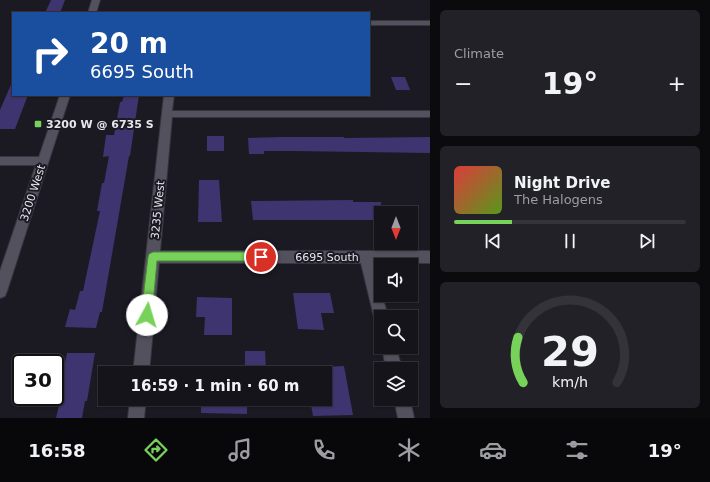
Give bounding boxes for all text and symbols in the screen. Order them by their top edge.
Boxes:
text: 20 m [90,27,168,60]
icon: right [24,28,76,80]
text: Climate [454,46,504,61]
text: 6695 South [90,61,194,82]
text: 19° [542,66,598,101]
text: − [454,71,472,96]
text: + [668,71,686,96]
place label: 3200 W @ 6735 S [46,118,154,131]
marker: 3200 W @ 6735 S [33,119,43,129]
street label: 3200 West [18,163,48,223]
text: Night Drive [514,174,610,192]
street label: 3235 West [148,180,168,240]
text: The Halogens [514,192,603,207]
north arrow [374,206,418,250]
map controls [374,206,418,406]
icon: previous [482,230,504,252]
icon: pause [559,230,581,252]
icon: next [636,230,658,252]
pin [244,240,278,274]
icon: arrive [250,246,272,268]
street label: 6695 South [295,251,359,264]
button: sound [374,258,418,302]
position arrow [126,294,168,336]
button: search [374,310,418,354]
text: 29 [541,327,599,376]
speed limit sign: 30 [12,354,64,406]
button: layers [374,362,418,406]
text: km/h [552,374,588,390]
text: 16:59 · 1 min · 60 m [131,377,299,395]
icon: directions [142,436,170,464]
icon: music [226,436,254,464]
icon: phone [310,436,338,464]
icon: climate [395,436,423,464]
icon: car [479,436,507,464]
icon: filters [563,436,591,464]
text: 16:58 [28,440,85,461]
text: 19° [648,440,682,461]

